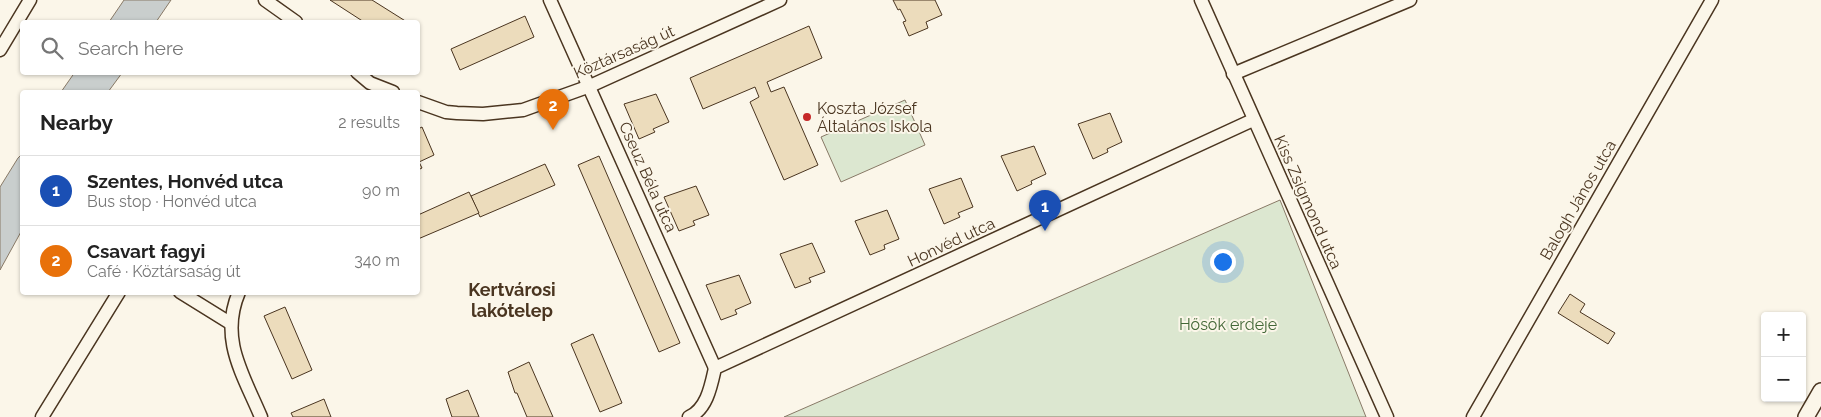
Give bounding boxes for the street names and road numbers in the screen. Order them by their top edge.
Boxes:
street label: Köztársaság út [571,21,678,83]
street label: Cseuz Béla utca [615,119,681,235]
street label: Kiss Zsigmond utca [1270,132,1346,272]
street label: Balogh János utca [1536,137,1620,263]
street label: Honvéd utca [904,213,998,271]

